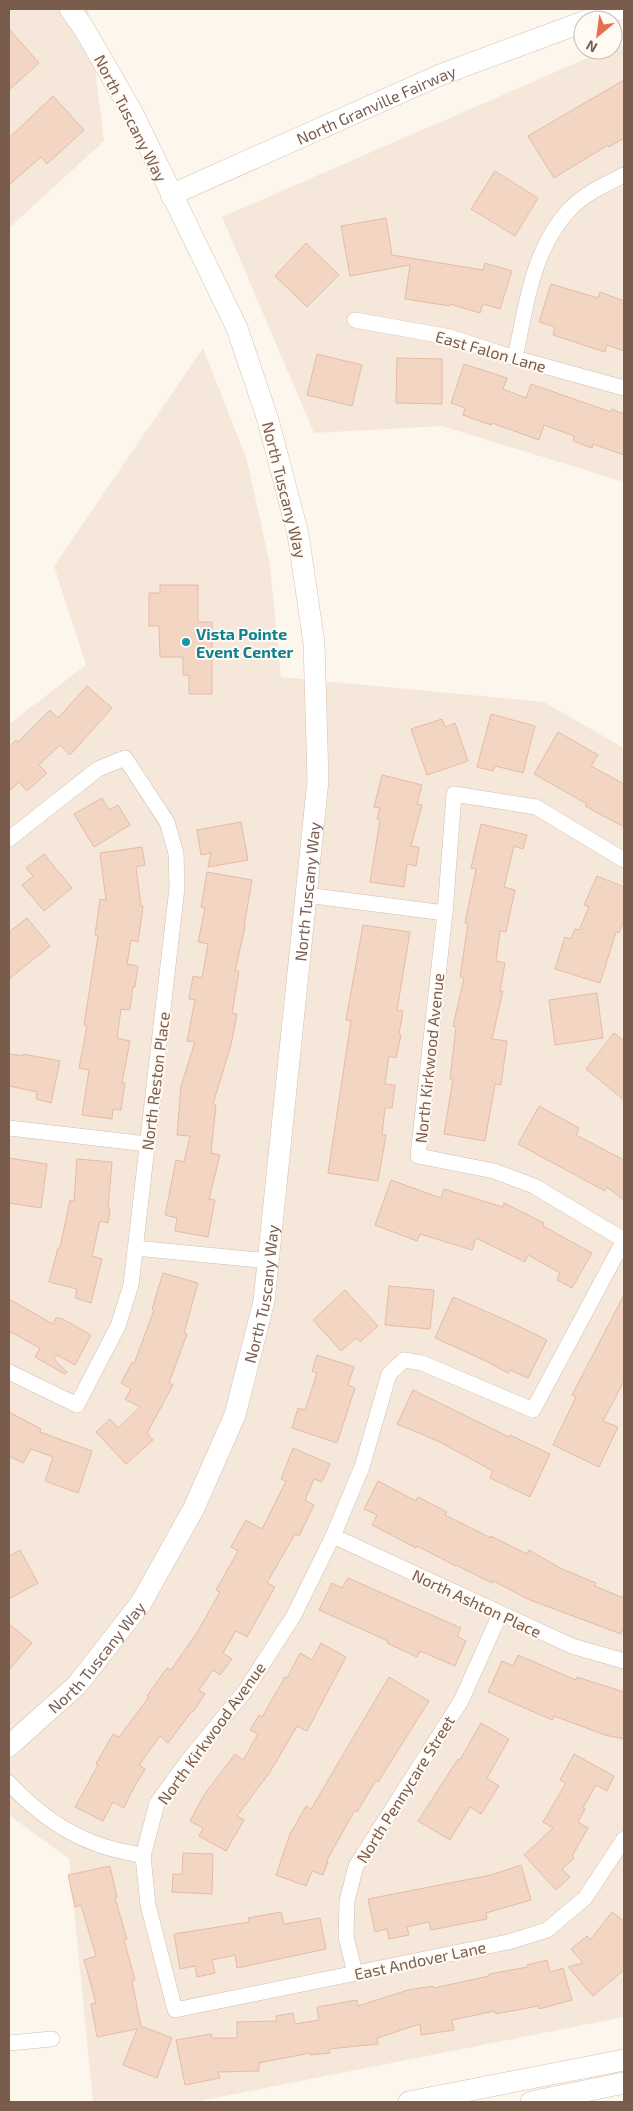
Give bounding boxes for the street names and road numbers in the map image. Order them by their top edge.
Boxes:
street label: North Tuscany Way [91,51,172,185]
street label: North Granville Fairway [293,60,458,148]
street label: East Falon Lane [433,326,549,376]
street label: North Tuscany Way [259,420,311,561]
street label: North Tuscany Way [290,820,323,962]
street label: North Kirkwood Avenue [411,972,447,1144]
street label: North Reston Place [137,1011,173,1151]
street label: North Tuscany Way [239,1223,281,1365]
street label: North Ashton Place [410,1565,544,1641]
street label: North Tuscany Way [44,1597,149,1716]
street label: North Kirkwood Avenue [153,1658,269,1808]
street label: North Pennycare Street [352,1712,458,1866]
street label: East Andover Lane [352,1937,488,1983]

